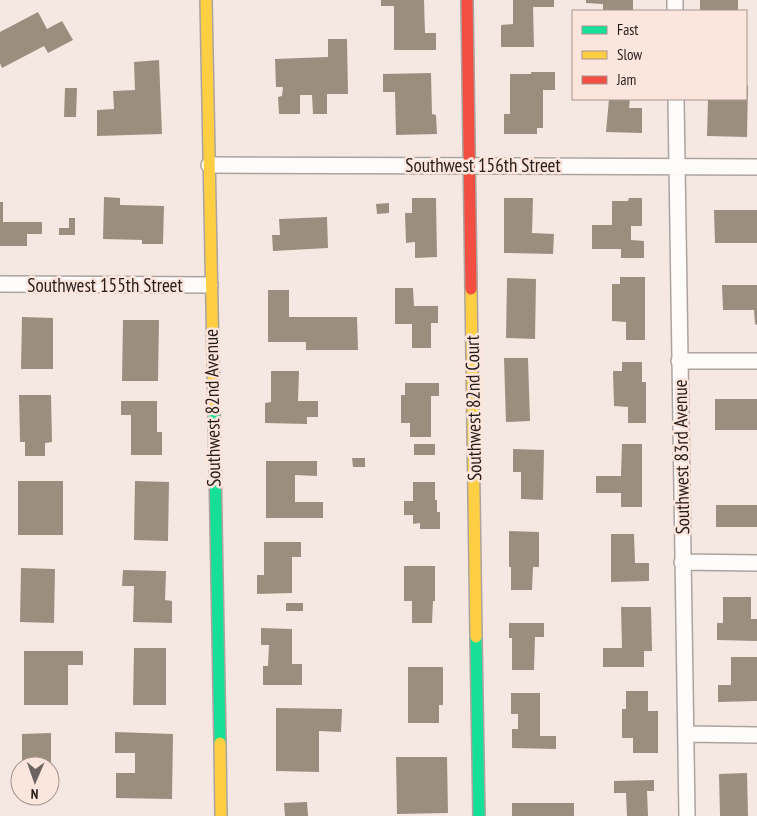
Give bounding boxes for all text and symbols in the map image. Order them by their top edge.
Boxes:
legend [572,10,747,100]
text: Fast [617,20,638,39]
text: Slow [617,45,642,64]
text: Jam [616,70,636,89]
street label: Southwest 156th Street [405,153,561,177]
street label: Southwest 155th Street [27,273,183,297]
street label: Southwest 82nd Avenue [199,329,225,487]
street label: Southwest 82nd Court [460,334,486,481]
street label: Southwest 83rd Avenue [668,379,694,535]
north arrow [10,756,60,806]
text: N [30,785,39,803]

